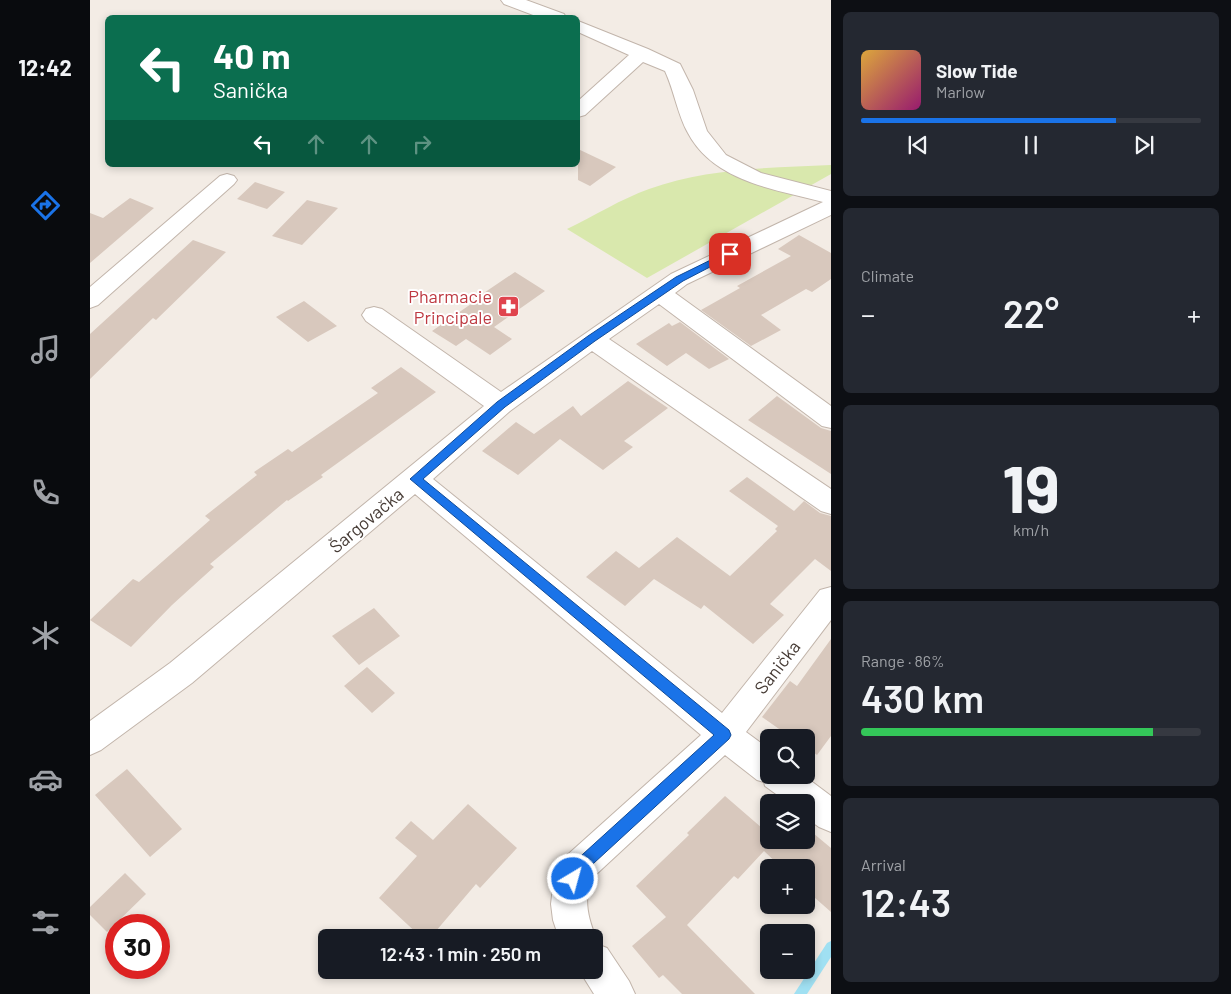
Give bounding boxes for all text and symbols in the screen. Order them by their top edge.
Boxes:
text: 40 m [213,34,290,76]
icon: left [130,35,195,100]
text: 12:42 [18,54,72,80]
text: Slow Tide [936,59,1018,82]
text: Sanička [213,76,288,102]
text: Marlow [936,82,985,101]
icon: left [249,130,277,158]
icon: ahead [302,130,330,158]
icon: ahead [355,130,383,158]
icon: right [408,130,436,158]
icon: previous [904,131,932,159]
icon: pause [1017,131,1045,159]
icon: next [1130,131,1158,159]
icon: directions [28,188,63,223]
pin [709,233,751,275]
icon: arrive [716,240,744,268]
text: Climate [861,266,914,285]
place label: Pharmacie Principale [408,285,492,328]
text: 22° [1003,290,1059,336]
pharmacy icon: Pharmacie Principale [496,294,520,318]
text: − [861,297,875,331]
text: + [1187,297,1201,331]
icon: music [28,332,63,367]
text: 19 [1002,448,1060,526]
icon: phone [28,475,63,510]
street label: Šargovačka [324,483,408,557]
text: km/h [1013,520,1049,539]
icon: climate [28,618,63,653]
street label: Sanička [749,636,805,698]
text: Range · 86% [861,651,945,670]
text: 430 km [861,675,984,721]
map controls [760,729,815,979]
button: search [760,729,815,784]
icon: car [28,762,63,797]
button: layers [760,794,815,849]
position arrow [546,852,598,904]
text: Arrival [861,855,906,874]
button: + [760,859,815,914]
text: 12:43 [861,879,951,925]
icon: filters [28,905,63,940]
speed limit sign: 30 [105,914,170,979]
button: − [760,924,815,979]
text: 12:43 · 1 min · 250 m [380,942,541,965]

